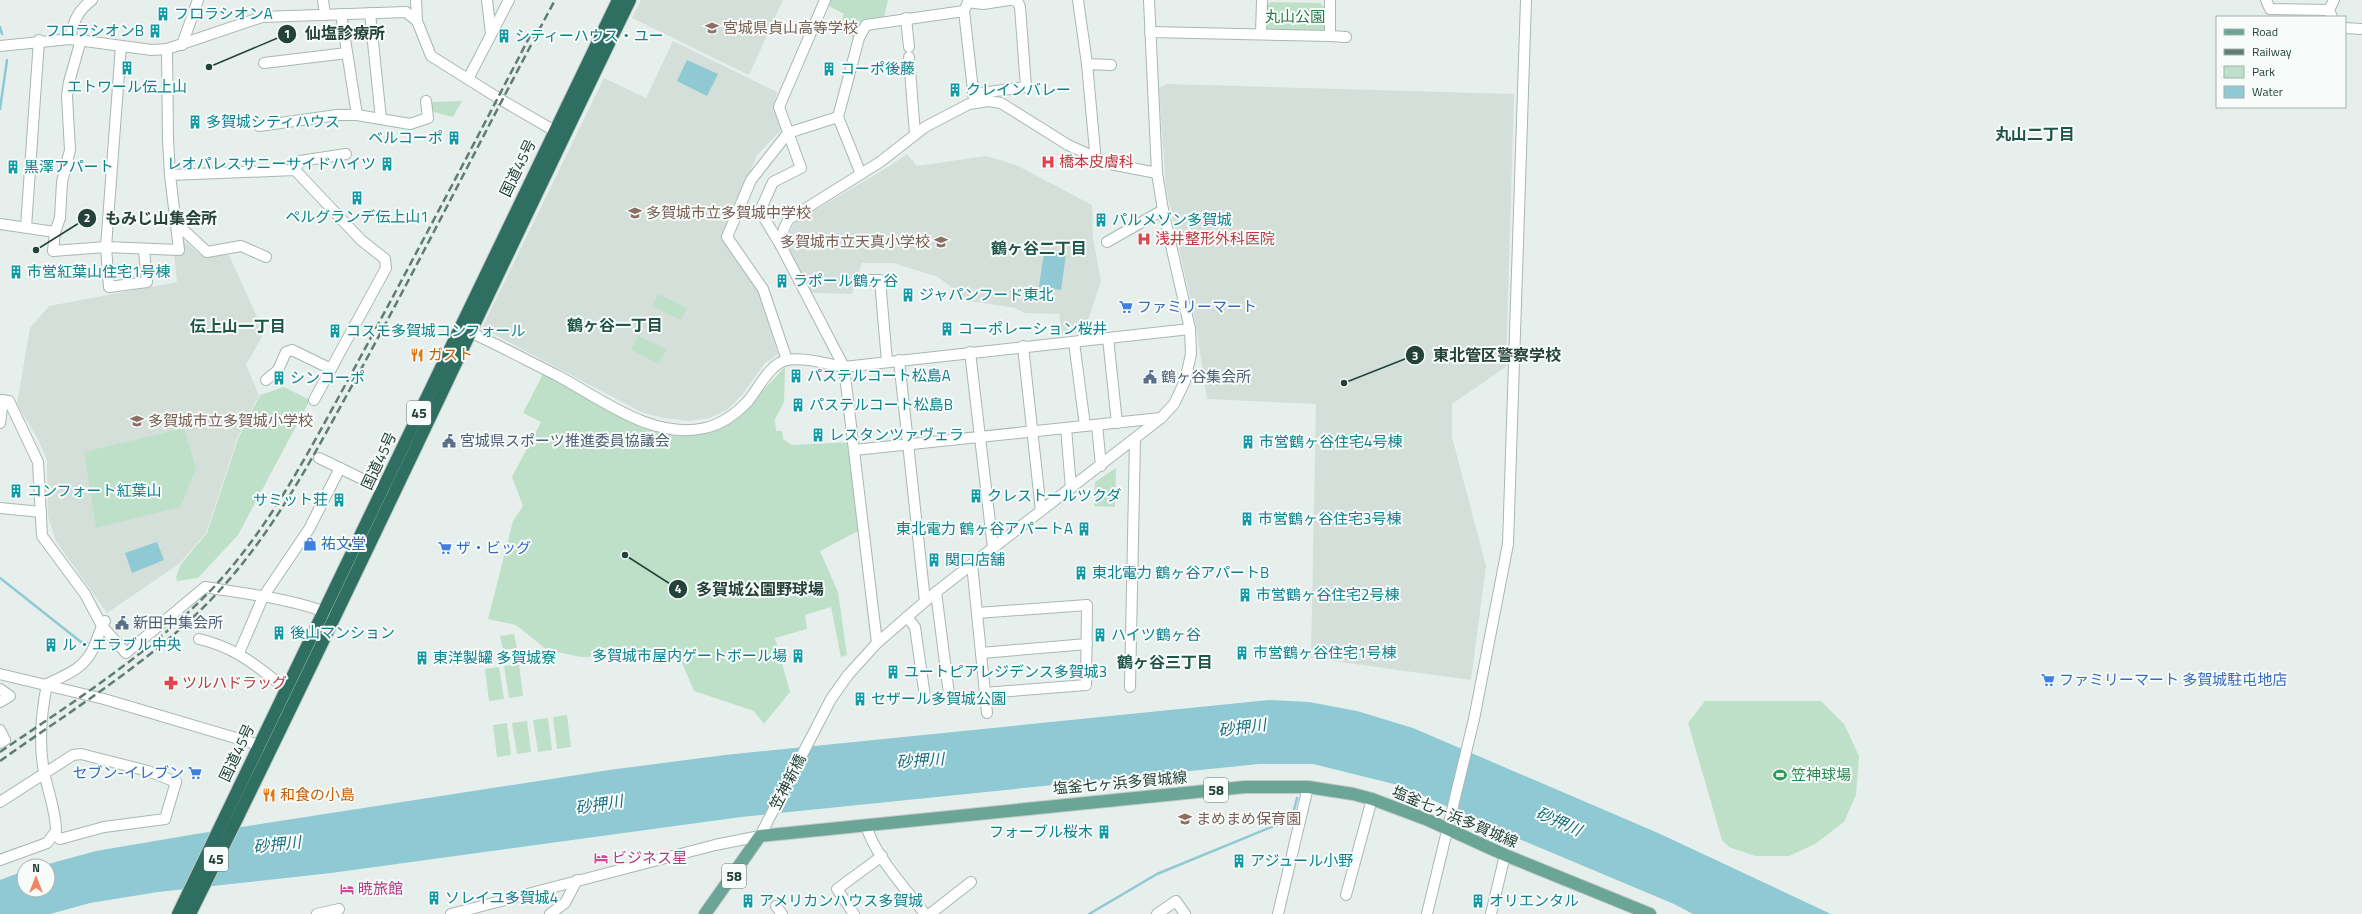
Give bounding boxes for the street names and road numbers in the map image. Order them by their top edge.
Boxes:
street label: 国道45号 [494,135,541,201]
road number: 45 [407,401,431,425]
street label: 国道45号 [355,428,402,494]
street label: 国道45号 [213,720,260,786]
street label: 笠神新橋 [764,750,811,814]
street label: 塩釜七ヶ浜多賀城線 [1052,765,1188,800]
road number: 58 [1204,778,1228,802]
street label: 塩釜七ヶ浜多賀城線 [1389,780,1522,854]
road number: 45 [204,847,228,871]
road number: 58 [722,864,746,888]

